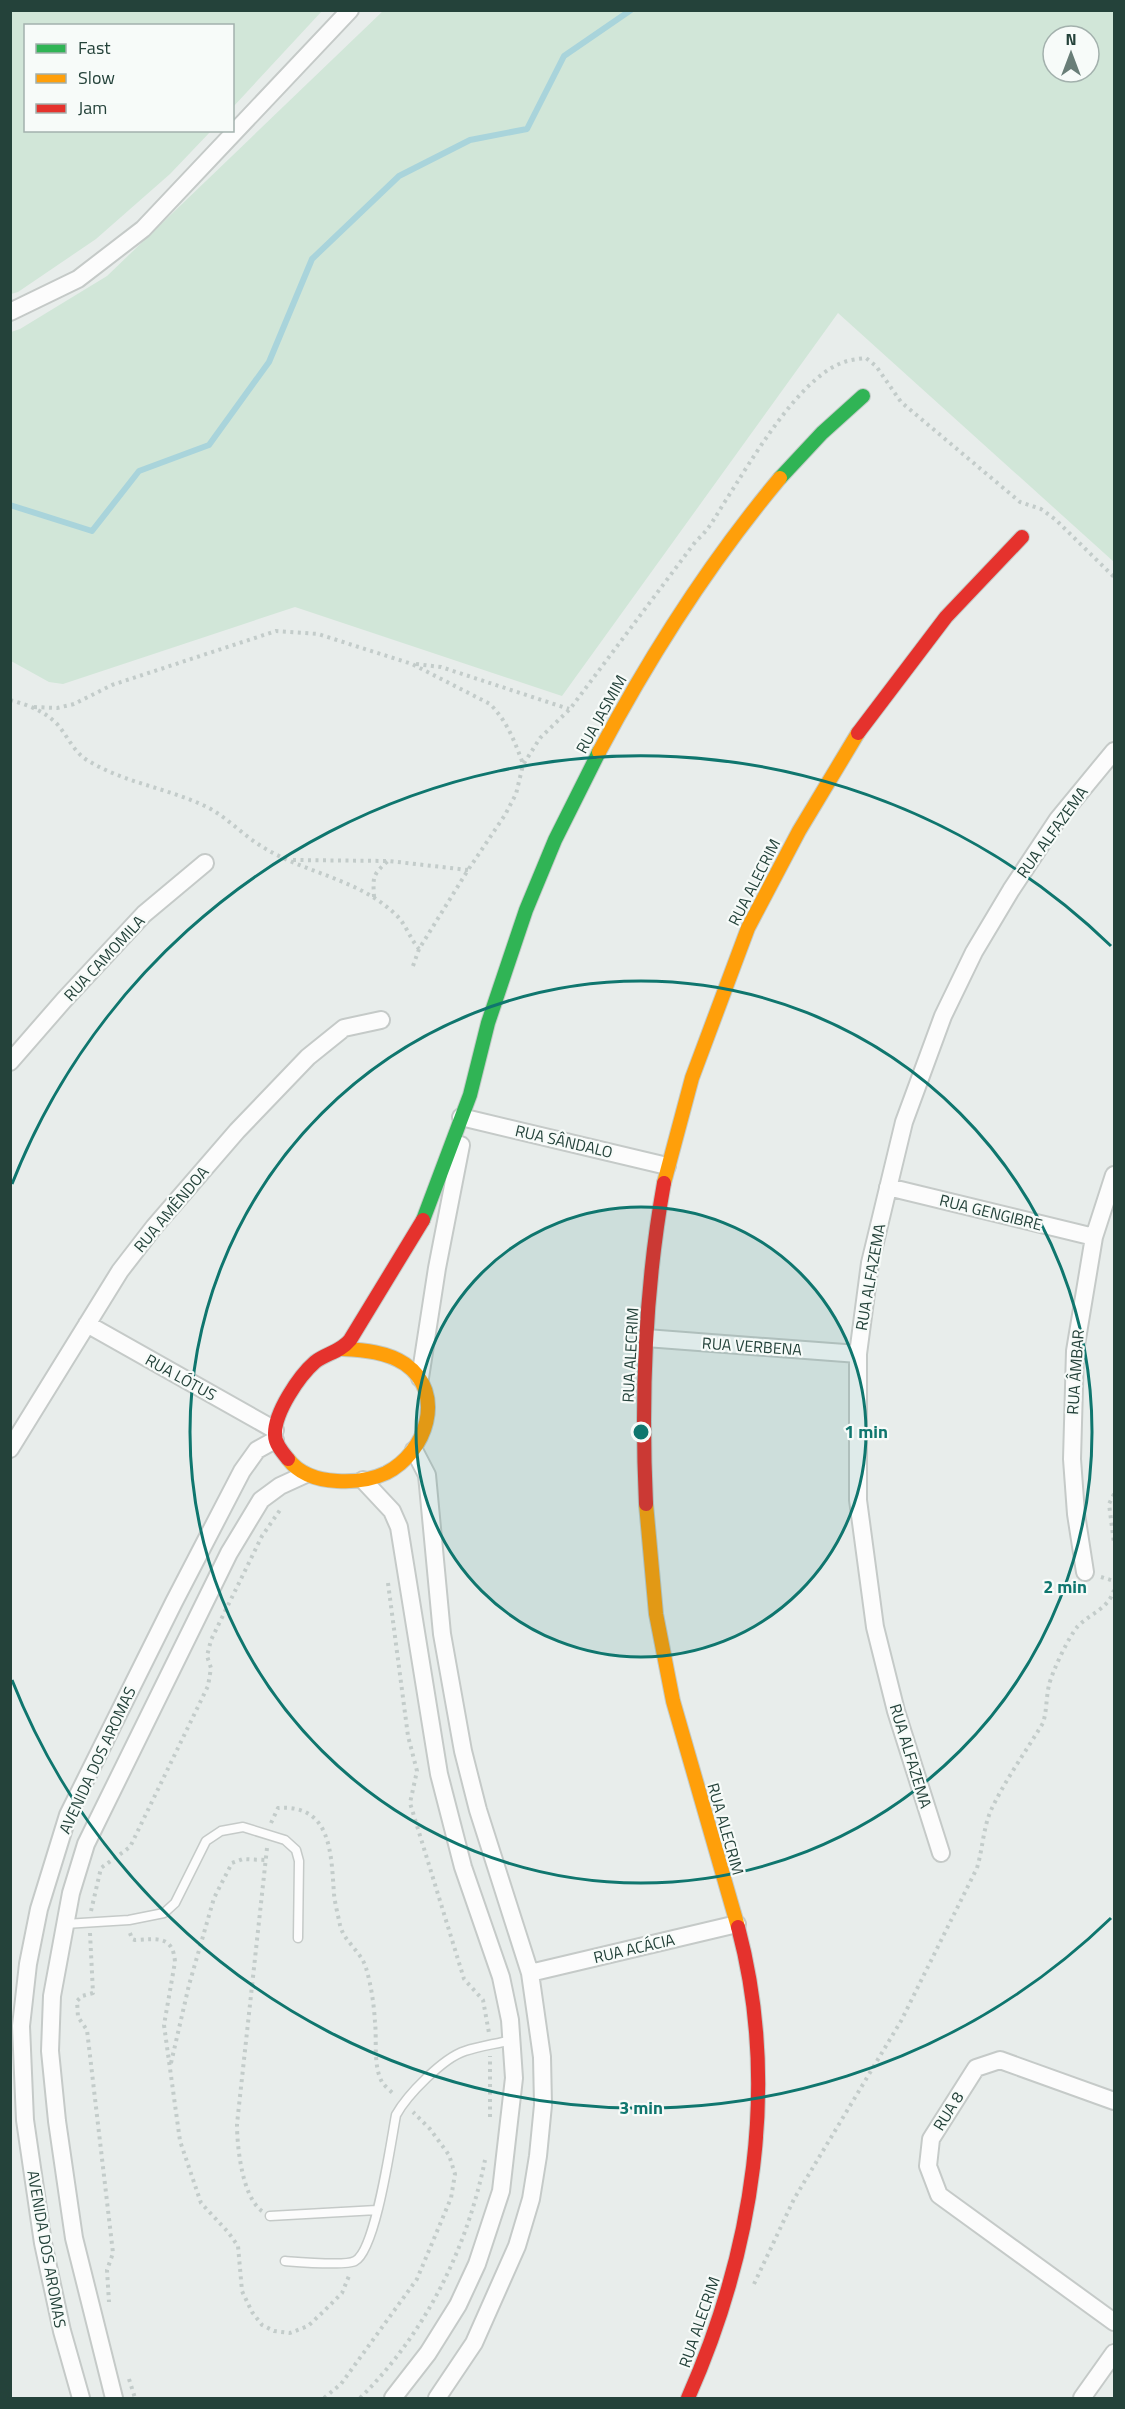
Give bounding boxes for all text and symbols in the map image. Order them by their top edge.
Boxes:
legend [24,24,234,132]
north arrow [1041,24,1101,84]
text: N [1065,27,1077,51]
text: Fast [78,34,111,61]
text: Slow [78,64,115,91]
text: Jam [78,94,107,121]
street label: RUA JASMIM [570,670,632,758]
street label: RUA ALFAZEMA [1011,781,1094,883]
street label: RUA ALECRIM [722,834,786,930]
street label: RUA CAMOMILA [58,909,151,1006]
street label: RUA SÂNDALO [513,1118,615,1164]
street label: RUA AMÊNDOA [128,1160,215,1257]
street label: RUA GENGIBRE [937,1188,1045,1236]
street label: RUA ALFAZEMA [849,1221,891,1332]
street label: RUA ALECRIM [616,1307,644,1403]
street label: RUA ÂMBAR [1060,1329,1090,1415]
street label: RUA VERBENA [701,1331,803,1361]
street label: RUA LÓTUS [141,1348,221,1406]
text: 1 min [844,1418,888,1445]
centre of rings [631,1422,651,1442]
text: 2 min [1043,1573,1087,1600]
street label: AVENIDA DOS AROMAS [52,1683,142,1837]
street label: RUA ALFAZEMA [884,1701,938,1812]
street label: RUA ALECRIM [701,1780,751,1878]
street label: RUA ACÁCIA [591,1927,677,1969]
street label: RUA 8 [927,2087,969,2135]
text: 3 min [619,2094,663,2121]
street label: AVENIDA DOS AROMAS [21,2168,73,2330]
street label: RUA ALECRIM [672,2273,726,2371]

